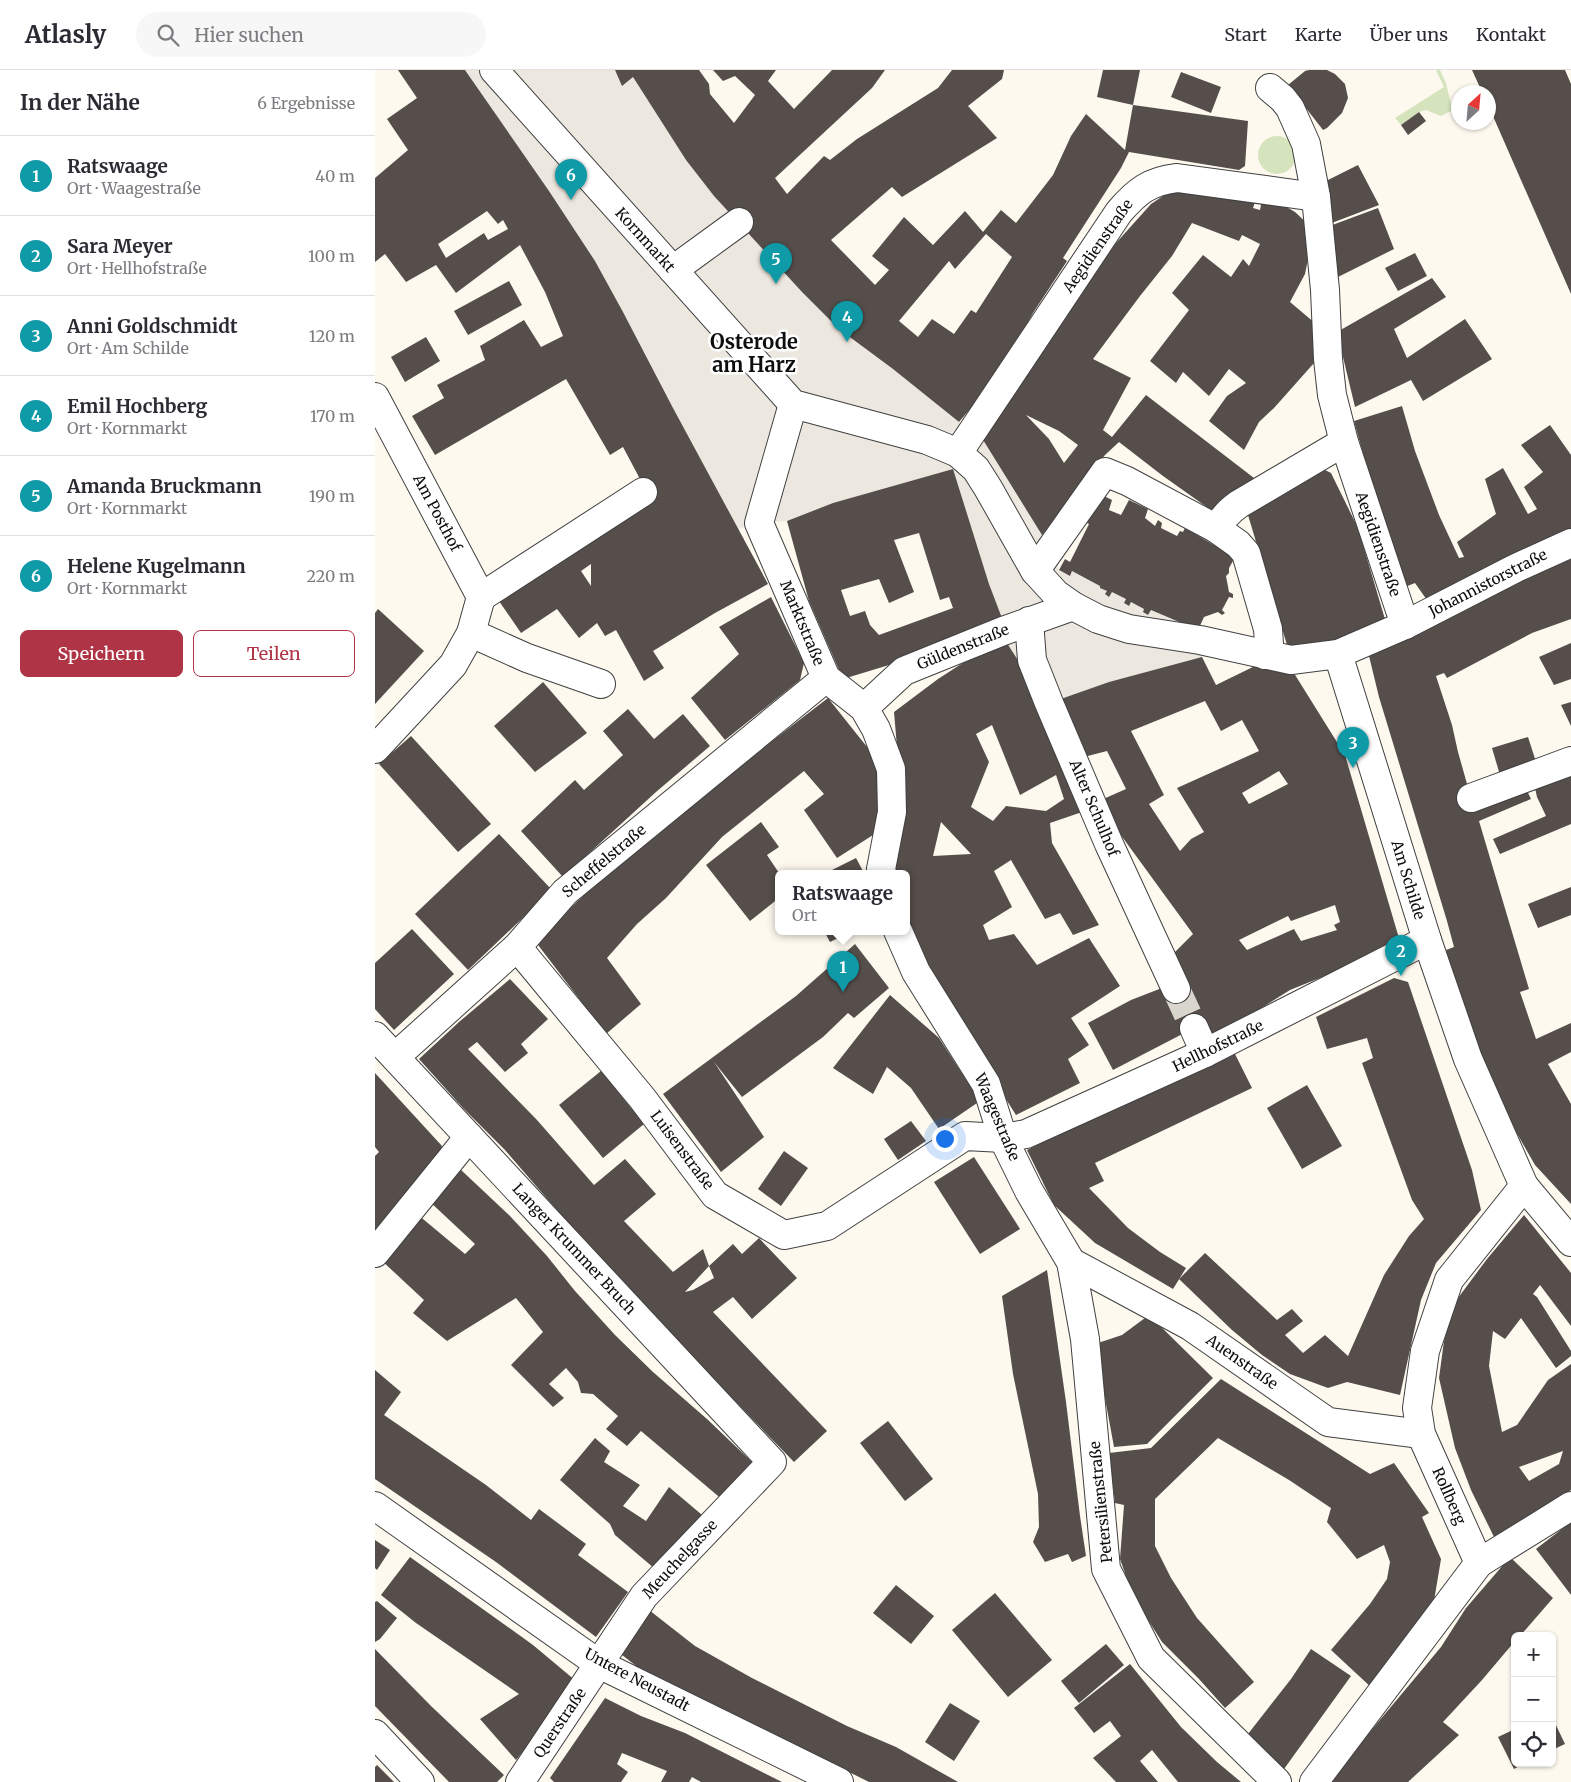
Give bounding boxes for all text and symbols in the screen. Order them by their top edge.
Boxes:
search box [136,12,486,57]
text: Atlasly [25,19,106,50]
icon: search [154,21,182,49]
text: Hier suchen [194,23,304,47]
text: Start [1224,23,1267,46]
text: Karte [1295,23,1342,46]
text: Über uns [1370,23,1448,46]
text: Kontakt [1476,23,1546,46]
north arrow [1451,85,1496,130]
text: In der Nähe [20,89,140,116]
text: 6 Ergebnisse [257,93,355,113]
text: Ratswaage [67,154,168,178]
pin: 6 [555,159,587,200]
text: 1 [32,166,40,186]
text: 40 m [315,166,355,186]
text: Ort · Waagestraße [67,178,201,198]
street label: Aegidienstraße [1058,195,1137,297]
street label: Kornmarkt [611,203,679,276]
text: Sara Meyer [67,234,173,258]
pin: 5 [760,243,792,284]
text: 2 [31,246,41,266]
text: 100 m [308,246,355,266]
text: Ort · Hellhofstraße [67,258,207,278]
pin: 4 [831,301,863,342]
text: Anni Goldschmidt [67,314,238,338]
text: 3 [31,326,41,346]
text: 120 m [309,326,355,346]
district label: Osterode am Harz [710,329,798,377]
text: Ort · Am Schilde [67,338,189,358]
text: Emil Hochberg [67,394,207,418]
text: 4 [31,406,41,426]
text: 170 m [310,406,355,426]
text: Ort · Kornmarkt [67,418,187,438]
street label: Am Posthof [409,470,466,556]
text: Amanda Bruckmann [67,474,262,498]
text: 5 [31,486,41,506]
text: 190 m [309,486,355,506]
street label: Aegidienstraße [1351,488,1405,599]
text: Ort · Kornmarkt [67,498,187,518]
street label: Johannistorstraße [1425,544,1550,621]
text: Helene Kugelmann [67,554,246,578]
text: 6 [31,566,41,586]
text: 220 m [307,566,355,586]
street label: Marktstraße [776,577,829,668]
text: Ort · Kornmarkt [67,578,187,598]
street label: Güldenstraße [914,619,1012,674]
button: Speichern [20,630,183,677]
button: Teilen [193,630,355,677]
pin: 3 [1337,727,1369,768]
street label: Alter Schulhof [1065,756,1124,860]
street label: Scheffelstraße [558,820,650,901]
street label: Am Schilde [1387,837,1430,922]
popup [775,870,910,935]
text: Ratswaage [792,881,893,905]
text: Ort [792,905,817,925]
pin: 2 [1385,935,1417,976]
pin: 1 [827,951,859,992]
street label: Hellhofstraße [1169,1015,1266,1076]
street label: Waagestraße [970,1069,1024,1164]
street label: Luisenstraße [646,1106,718,1193]
your location [932,1126,958,1152]
street label: Langer Krummer Bruch [509,1179,640,1318]
street label: Auenstraße [1202,1329,1282,1393]
street label: Petersilienstraße [1085,1440,1116,1564]
street label: Rollberg [1428,1464,1470,1527]
street label: Meuchelgasse [638,1515,721,1602]
map controls [1511,1632,1556,1767]
button: + [1511,1632,1556,1677]
street label: Untere Neustadt [581,1644,693,1715]
button: − [1511,1677,1556,1722]
street label: Querstraße [529,1684,590,1761]
button: locate [1511,1722,1556,1767]

